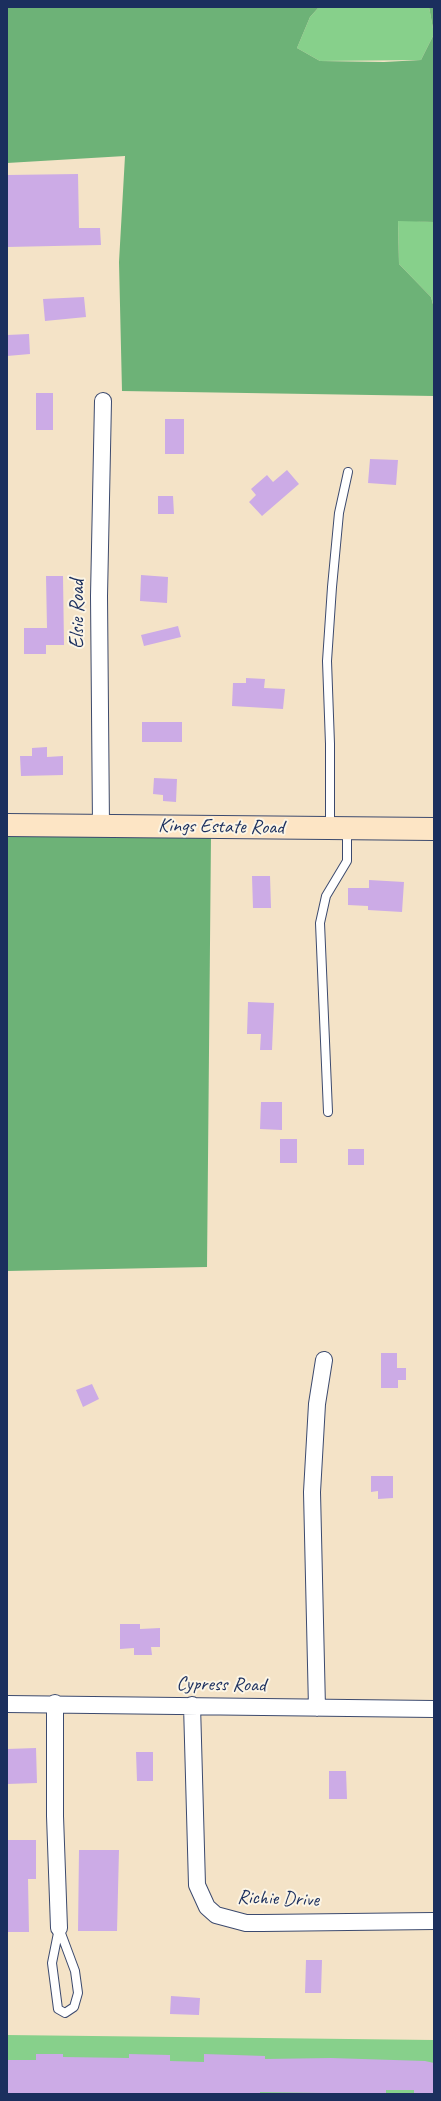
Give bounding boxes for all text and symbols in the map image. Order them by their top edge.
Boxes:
street label: Elsie Road [66,579,90,649]
street label: Kings Estate Road [158,814,284,840]
street label: Cypress Road [176,1672,266,1698]
street label: Richie Drive [237,1886,319,1912]

